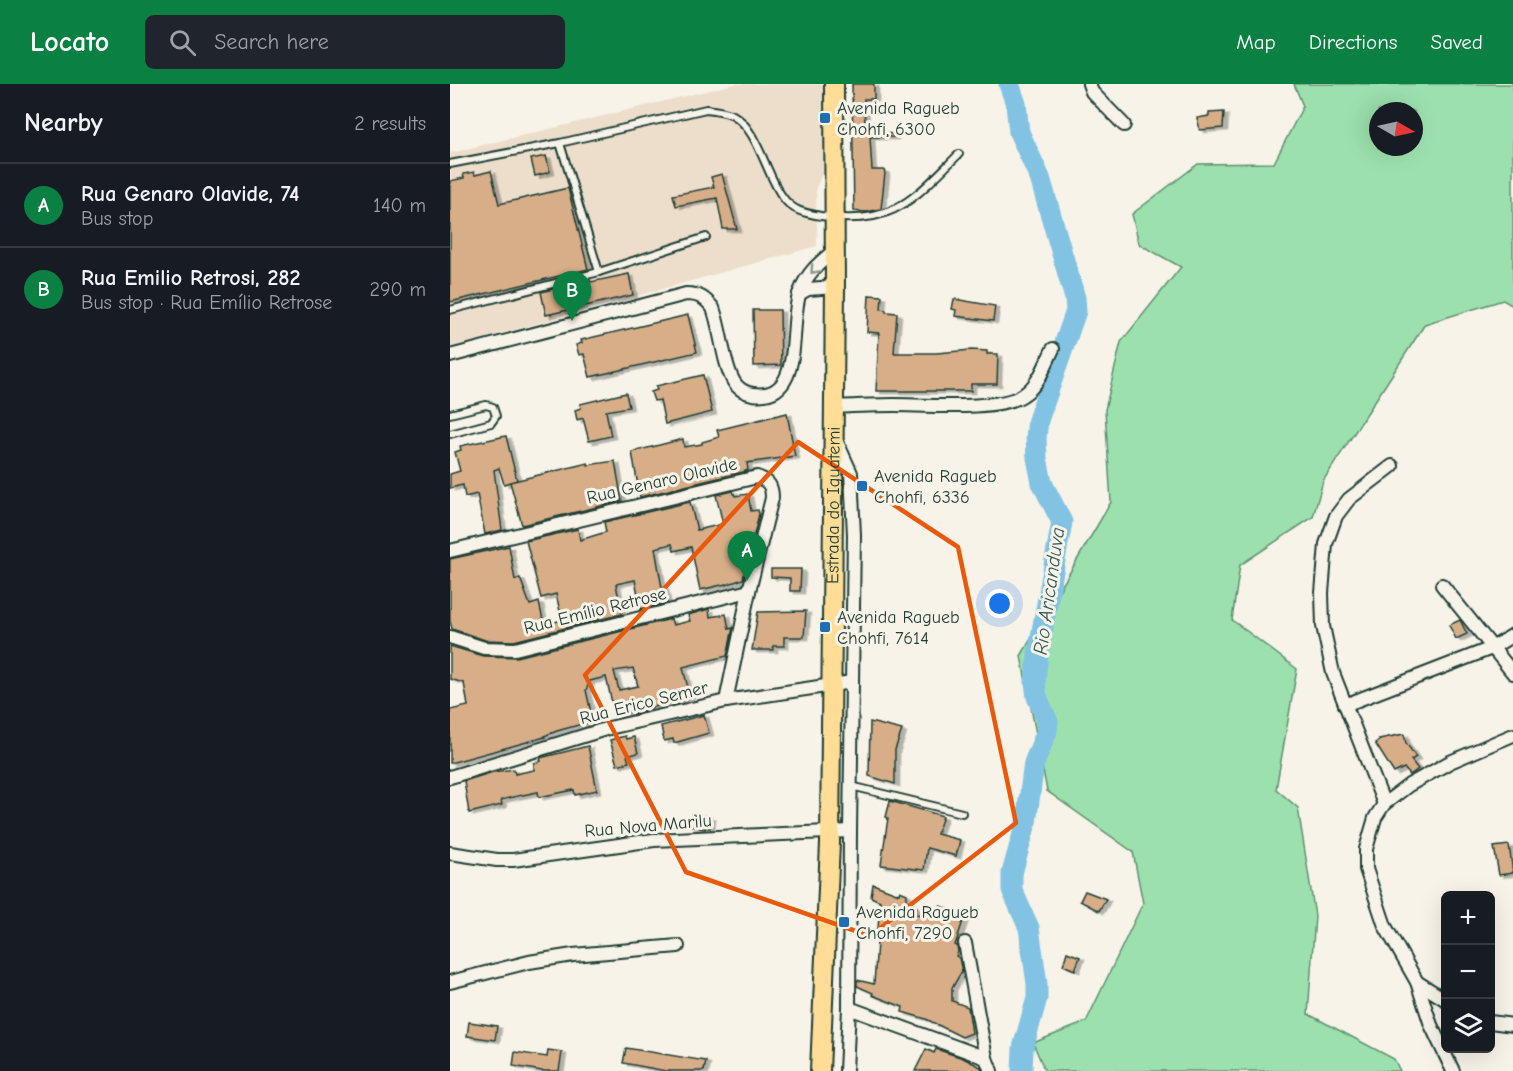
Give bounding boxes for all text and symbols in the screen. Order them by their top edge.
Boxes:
search box [145,15,565,69]
text: Locato [30,26,109,58]
icon: search [166,26,199,59]
text: Search here [214,29,329,55]
text: Map [1236,30,1276,54]
text: Directions [1309,30,1398,54]
text: Saved [1431,30,1483,54]
place label: Avenida Ragueb Chohfi, 6300 [837,98,960,140]
north arrow [1369,102,1423,156]
text: Nearby [24,108,103,138]
marker: Avenida Ragueb Chohfi, 6300 [818,111,832,125]
text: 2 results [354,112,426,135]
text: Rua Genaro Olavide, 74 [81,181,299,207]
text: A [38,194,49,217]
text: 140 m [373,194,426,217]
text: Bus stop [81,207,153,230]
one-way arrow [810,262,821,273]
text: Rua Emilio Retrosi, 282 [81,265,301,291]
pin: B [552,272,592,321]
text: B [37,278,50,301]
text: 290 m [370,278,426,301]
text: Bus stop · Rua Emílio Retrose [81,291,332,314]
street label: Estrada do Iguatemi [822,426,844,584]
street label: Rua Genaro Olavide [585,453,739,509]
place label: Avenida Ragueb Chohfi, 6336 [874,466,997,508]
marker: Avenida Ragueb Chohfi, 6336 [855,479,869,493]
water label: Rio Aricanduva [1029,526,1069,656]
pin: A [728,532,766,581]
street label: Rua Emílio Retrose [522,583,668,639]
your location [985,589,1014,618]
place label: Avenida Ragueb Chohfi, 7614 [837,607,960,649]
marker: Avenida Ragueb Chohfi, 7614 [818,620,832,634]
street label: Rua Erico Semer [578,677,711,729]
street label: Rua Nova Marilu [584,810,712,842]
map controls [1441,891,1495,1053]
button: + [1441,891,1495,945]
place label: Avenida Ragueb Chohfi, 7290 [856,902,979,944]
marker: Avenida Ragueb Chohfi, 7290 [837,915,851,929]
button: − [1441,945,1495,999]
button: layers [1441,999,1495,1053]

